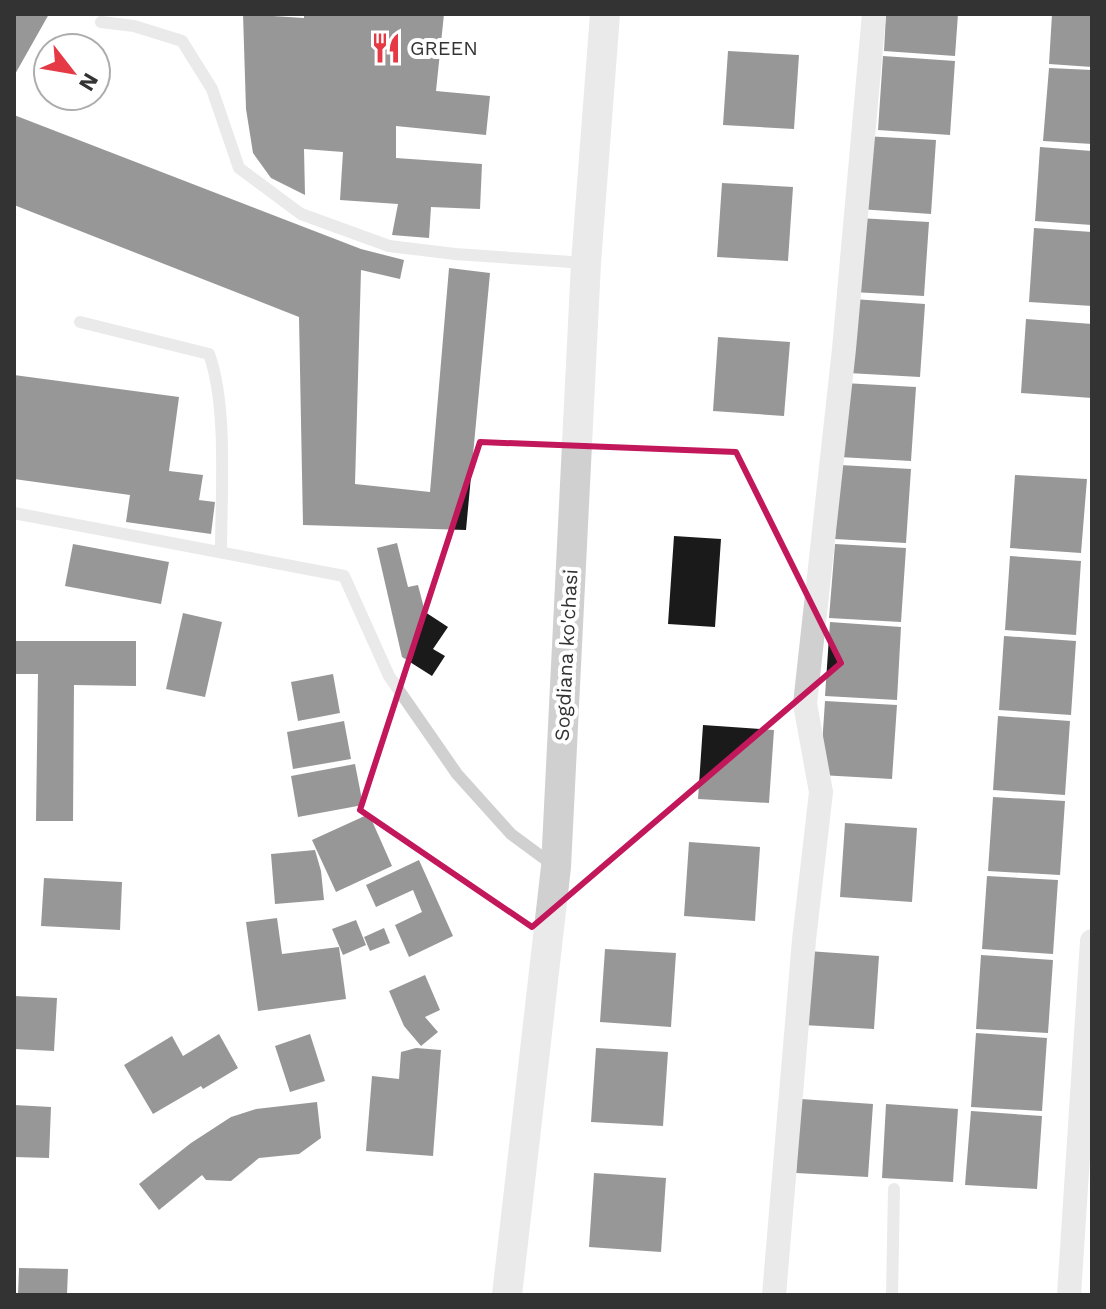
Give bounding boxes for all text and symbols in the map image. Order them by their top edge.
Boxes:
restaurant icon: GREEN [369,31,403,65]
north arrow [32,32,112,112]
place label: GREEN [410,36,478,60]
text: N [74,69,104,95]
street label: Sogdiana ko'chasi [550,568,582,742]

